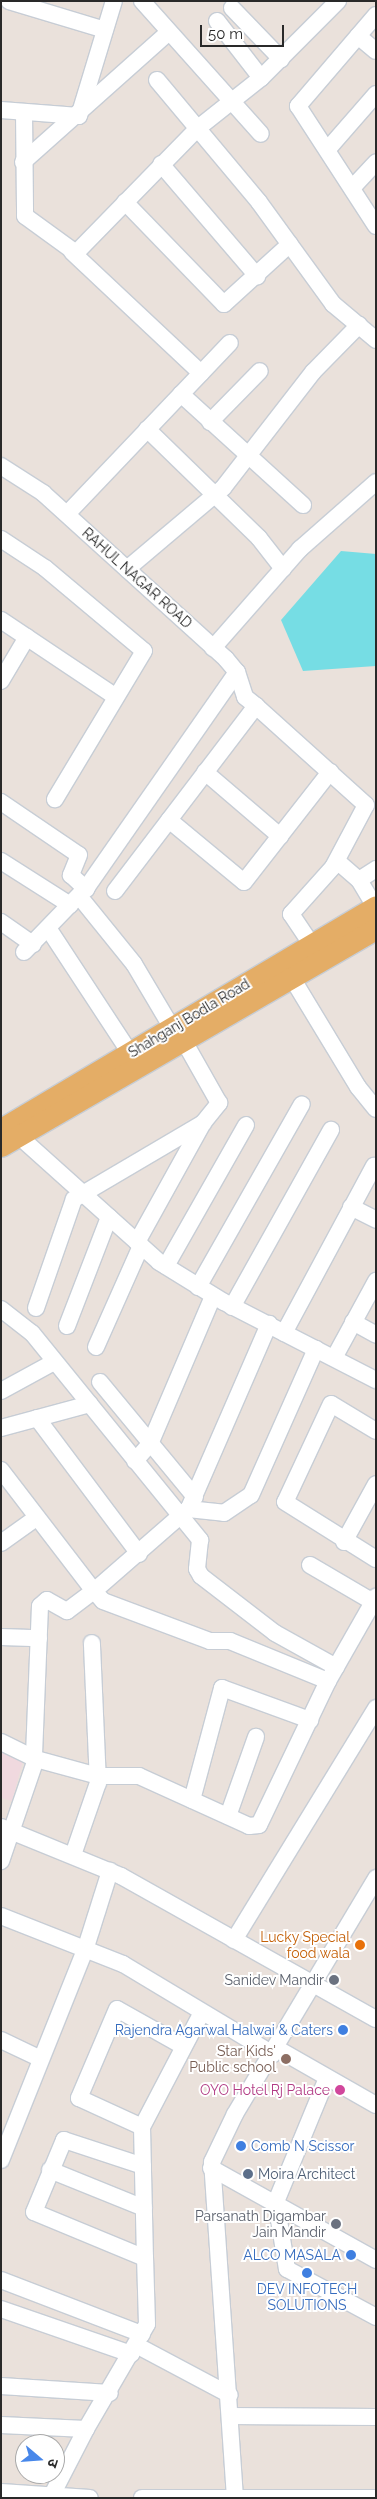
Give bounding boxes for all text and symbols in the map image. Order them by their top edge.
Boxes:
scale bar [202,15,286,47]
text: 50 m [208,25,243,43]
street label: RAHUL NAGAR ROAD [79,524,195,632]
street label: Shahganj Bodla Road [125,975,253,1061]
place label: Lucky Special food wala [260,1929,350,1961]
marker: Lucky Special food wala [354,1939,366,1951]
place label: Sanidev Mandir [224,1972,324,1988]
marker: Sanidev Mandir [328,1974,340,1986]
place label: Rajendra Agarwal Halwai & Caters [114,2022,333,2038]
marker: Rajendra Agarwal Halwai & Caters [337,2024,349,2036]
place label: Star Kids' Public school [189,2043,276,2076]
marker: Star Kids' Public school [280,2053,292,2065]
place label: OYO Hotel Rj Palace [200,2082,330,2098]
marker: OYO Hotel Rj Palace [334,2084,346,2096]
place label: Comb N Scissor [251,2138,354,2154]
marker: Comb N Scissor [235,2140,247,2152]
place label: Moira Architect [258,2166,356,2182]
marker: Moira Architect [242,2168,254,2180]
place label: Parsanath Digambar Jain Mandir [195,2208,326,2240]
marker: Parsanath Digambar Jain Mandir [330,2218,342,2230]
place label: ALCO MASALA [243,2247,341,2263]
marker: ALCO MASALA [345,2249,357,2261]
marker: DEV INFOTECH SOLUTIONS [301,2267,313,2279]
place label: DEV INFOTECH SOLUTIONS [257,2281,357,2314]
north arrow [15,2434,65,2484]
text: उ [44,2457,62,2470]

